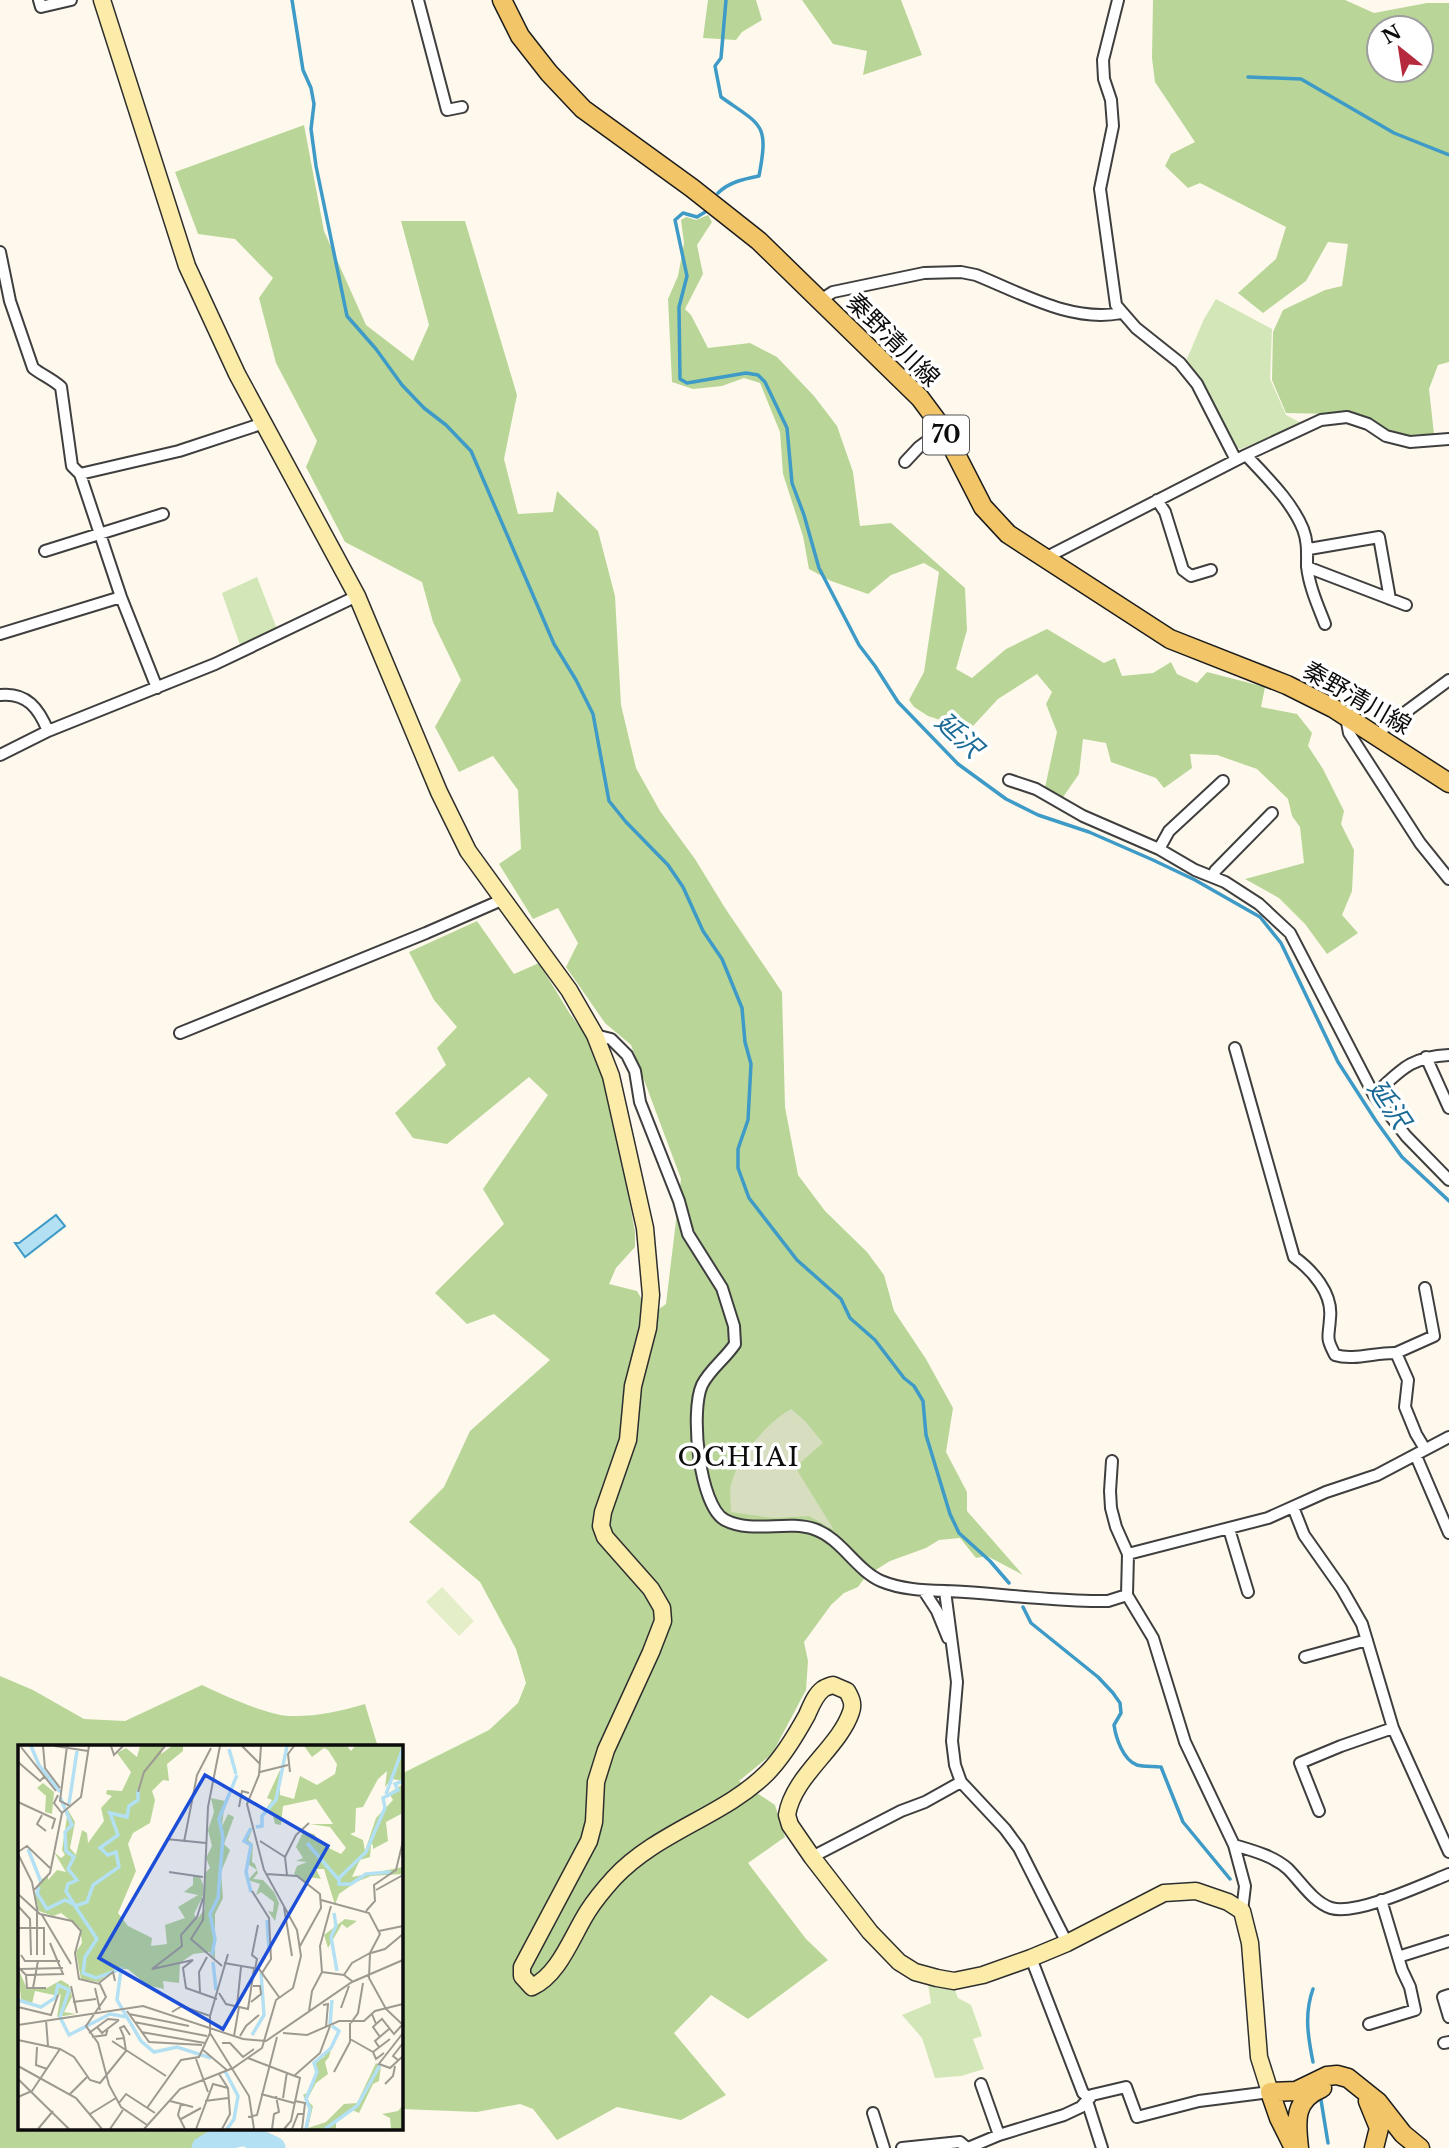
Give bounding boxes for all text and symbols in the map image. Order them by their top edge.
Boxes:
north arrow [1365,14,1435,84]
text: N [1378,20,1405,49]
street label: 秦野清川線 [841,287,946,392]
road number: 70 [923,416,969,454]
street label: 秦野清川線 [1298,655,1416,740]
water label: 延沢 [929,706,991,766]
water label: 延沢 [1361,1073,1418,1137]
district label: OCHIAI [677,1441,801,1473]
inset map [18,1745,402,2130]

